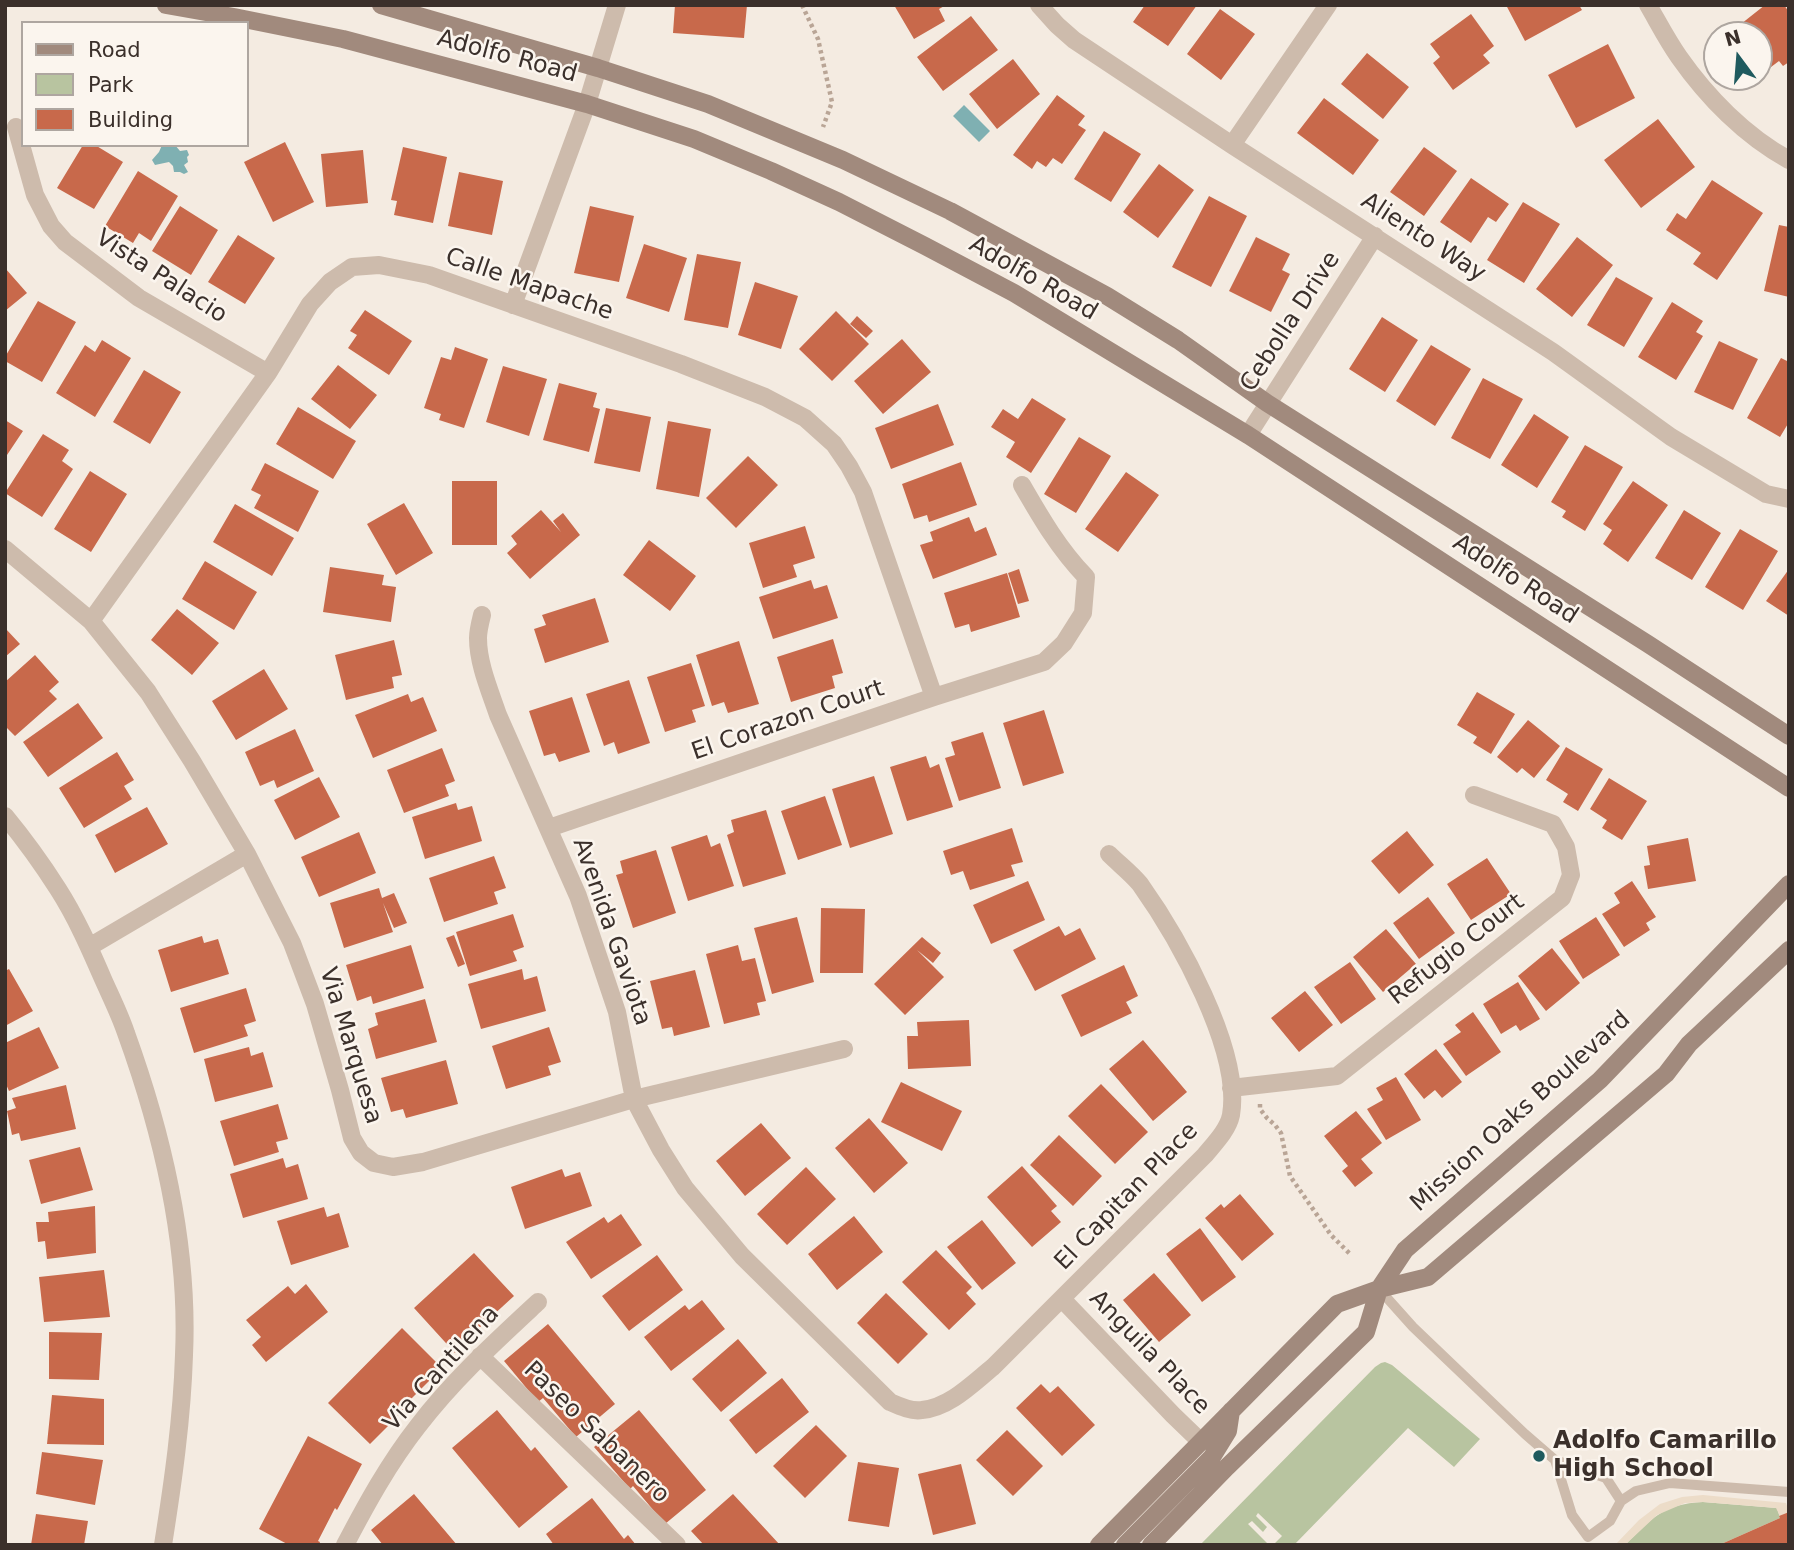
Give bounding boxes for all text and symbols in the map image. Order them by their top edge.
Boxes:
legend [21,21,248,147]
north arrow [1703,21,1773,91]
street label: Adolfo Road [434,25,580,89]
text: N [1722,25,1743,51]
text: Road [88,38,141,62]
text: Park [88,73,133,97]
text: Building [88,108,173,132]
street label: Aliento Way [1355,187,1491,289]
street label: Vista Palacio [90,224,232,330]
street label: Adolfo Road [964,231,1102,327]
street label: Calle Mapache [441,243,617,327]
street label: Cebolla Drive [1235,247,1347,397]
street label: Adolfo Road [1447,529,1583,631]
street label: El Corazon Court [688,675,888,767]
street label: Avenida Gaviota [565,834,657,1030]
street label: Refugio Court [1383,888,1531,1012]
street label: Via Marquesa [313,964,387,1128]
street label: Mission Oaks Boulevard [1405,1006,1637,1218]
street label: El Capitan Place [1049,1117,1205,1277]
street label: Anguila Place [1083,1285,1215,1421]
street label: Via Cantilena [378,1300,506,1438]
street label: Paseo Sabanero [517,1356,675,1510]
place label: Adolfo Camarillo High School [1553,1428,1777,1484]
marker: Adolfo Camarillo High School [1531,1448,1547,1464]

